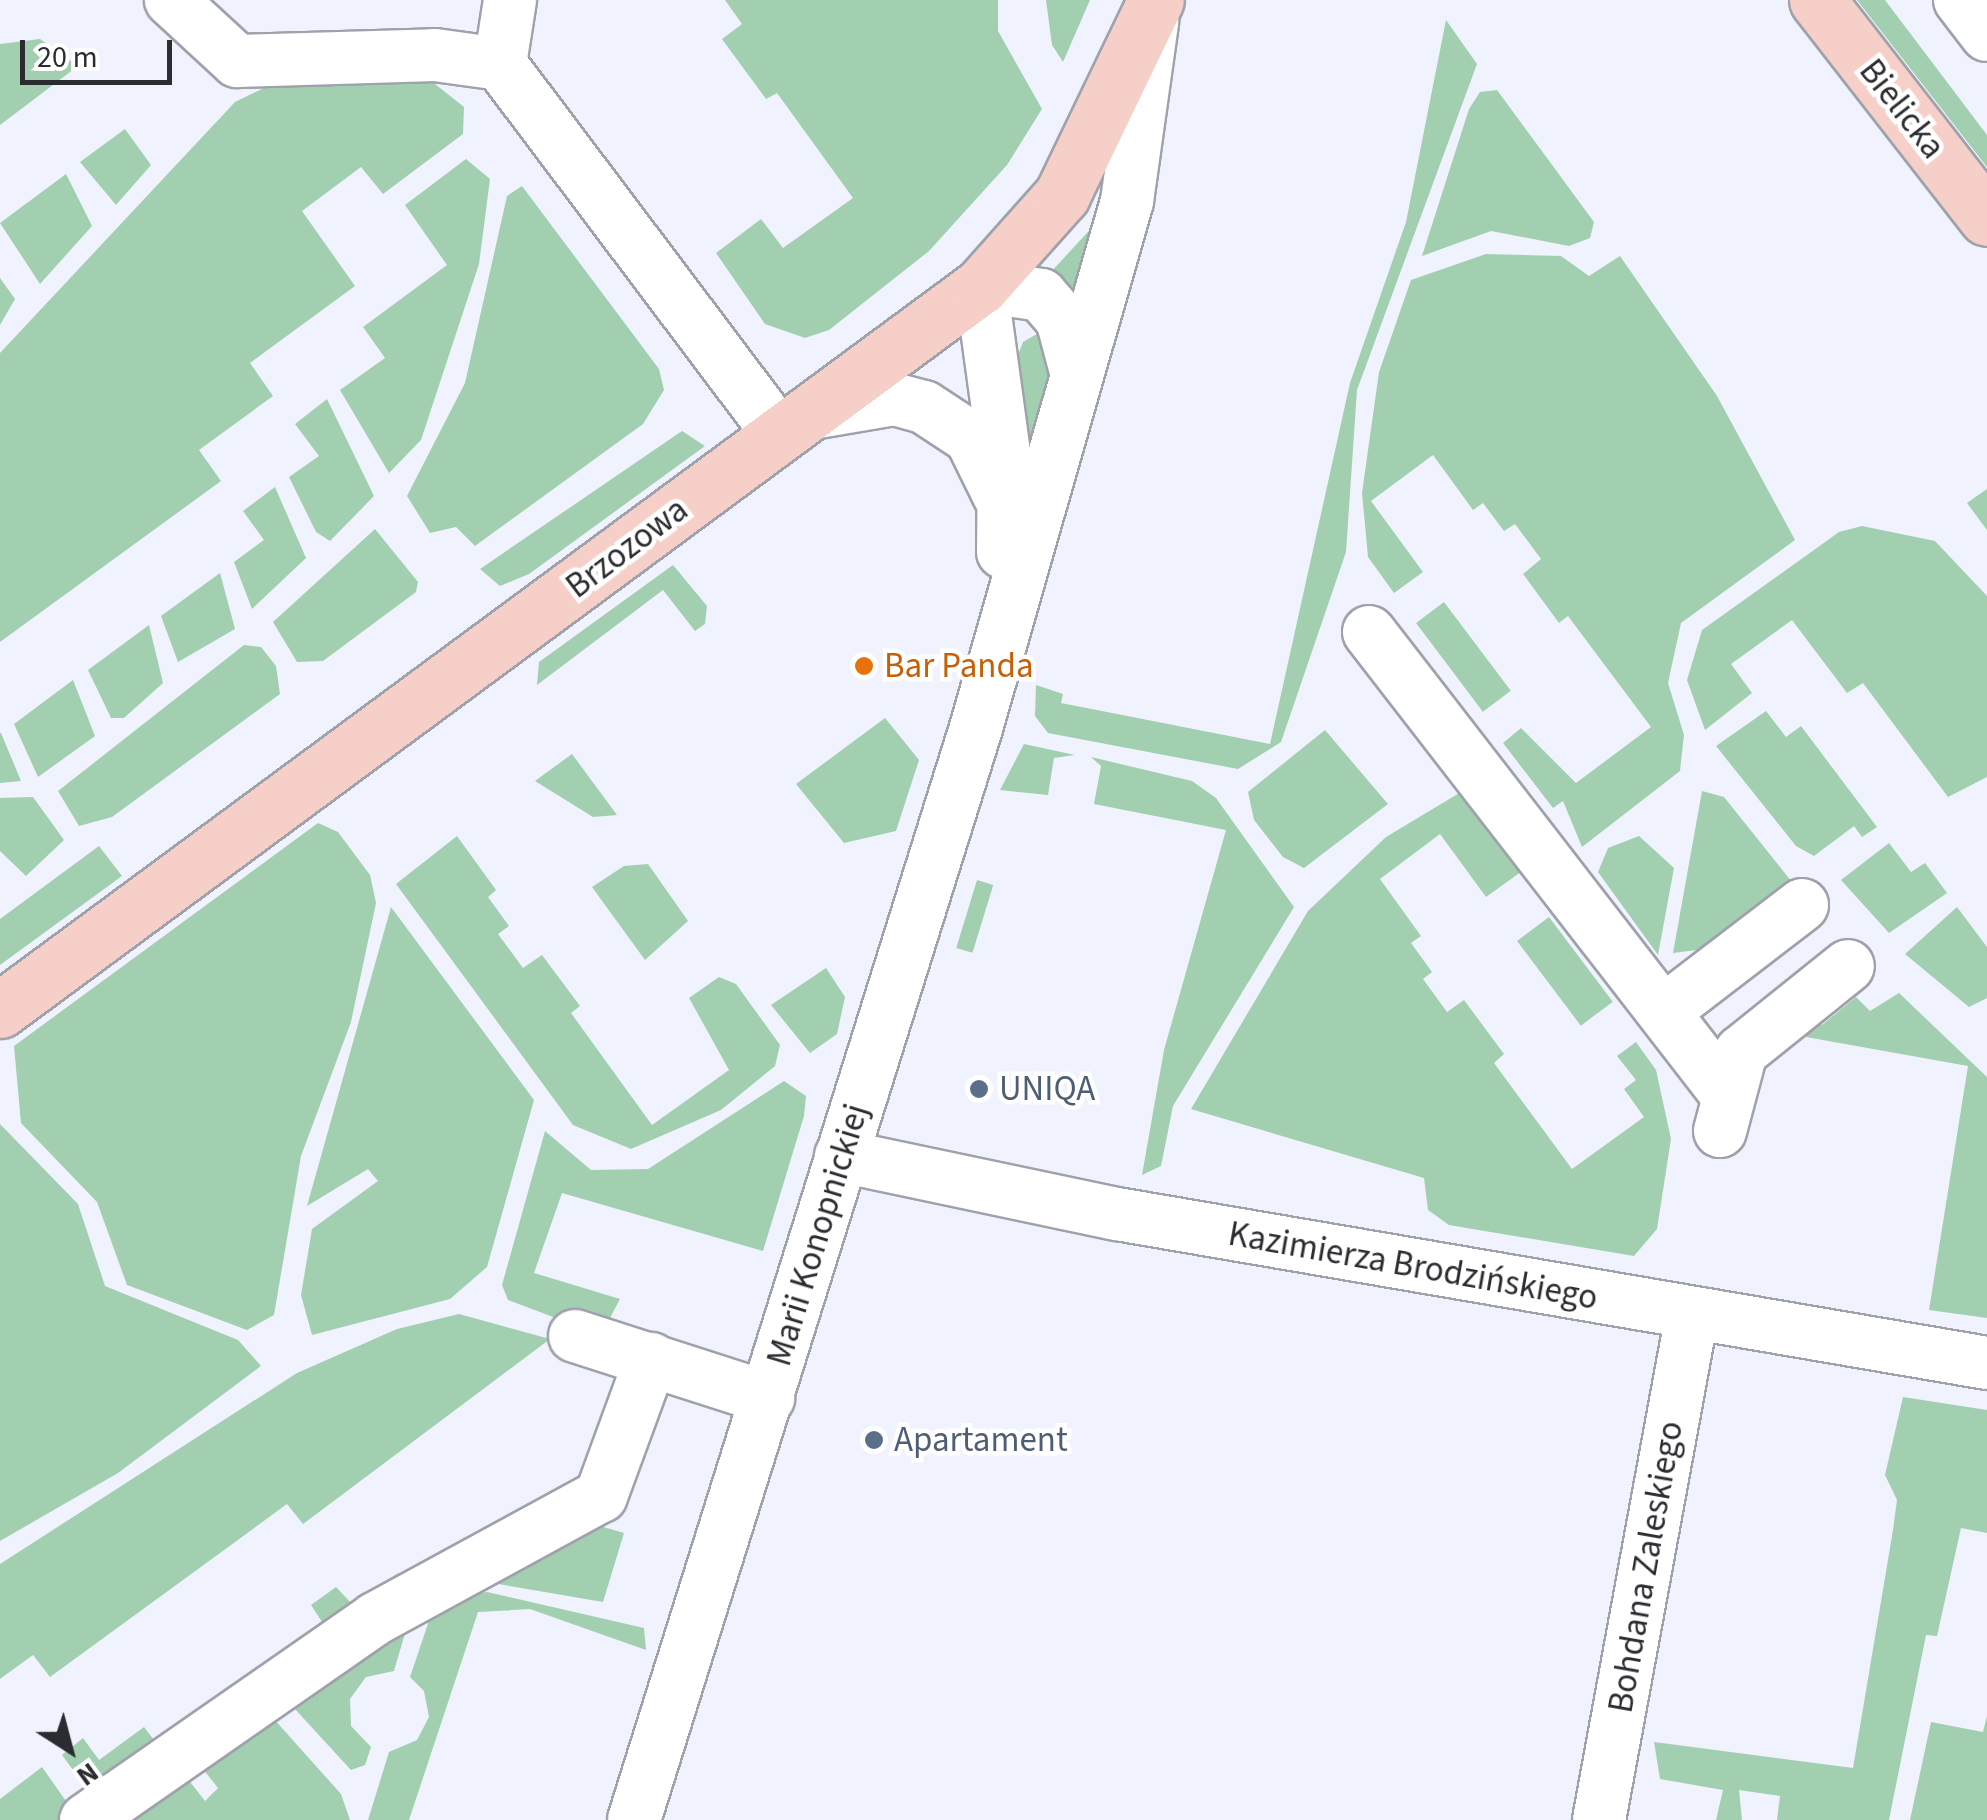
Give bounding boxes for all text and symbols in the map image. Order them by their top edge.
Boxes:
scale bar [25,20,178,82]
text: 20 m [37,36,98,79]
street label: Bielicka [1850,51,1954,167]
street label: Brzozowa [558,489,696,607]
place label: Bar Panda [884,645,1034,687]
marker: Bar Panda [853,655,875,677]
place label: UNIQA [999,1068,1095,1110]
marker: UNIQA [968,1078,990,1100]
street label: Marii Konopnickiej [758,1099,878,1371]
street label: Kazimierza Brodzińskiego [1225,1213,1601,1319]
street label: Bohdana Zaleskiego [1600,1418,1692,1716]
place label: Apartament [894,1419,1068,1461]
marker: Apartament [863,1429,885,1451]
north arrow [20,1700,120,1800]
text: N [68,1753,107,1796]

